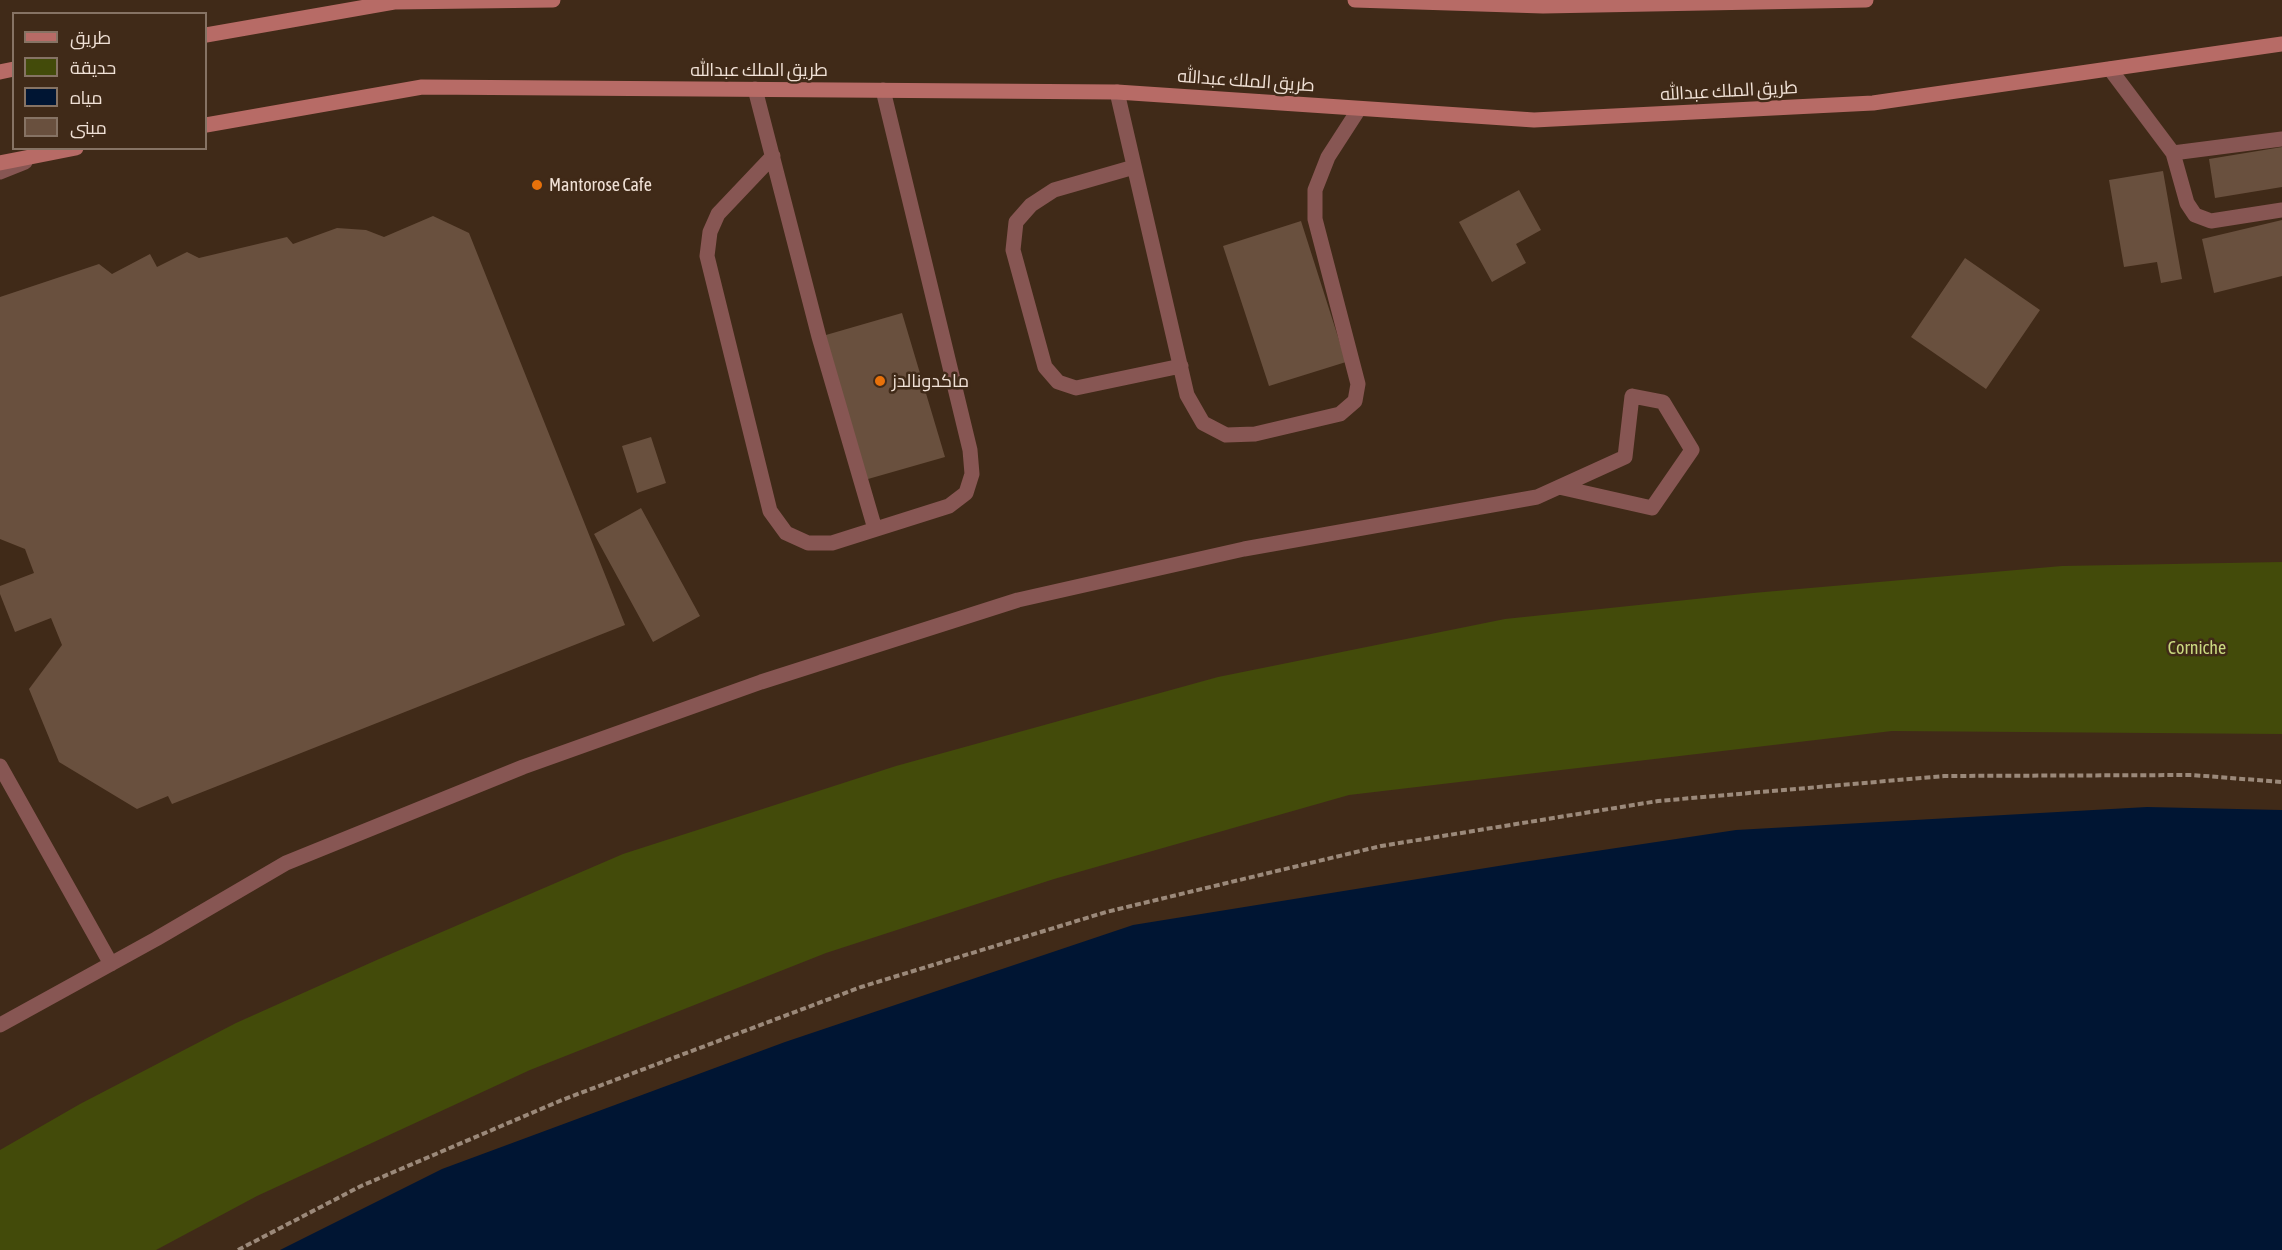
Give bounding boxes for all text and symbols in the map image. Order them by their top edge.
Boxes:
legend [12,12,207,150]
text: طريق [70,27,111,48]
text: حديقة [70,57,116,78]
street label: طريق الملك عبدالله [690,59,828,81]
street label: طريق الملك عبدالله [1177,65,1315,97]
street label: طريق الملك عبدالله [1660,77,1798,105]
text: مياه [70,87,103,108]
text: مبنى [70,117,107,138]
place label: Mantorose Cafe [549,174,652,196]
marker: Mantorose Cafe [530,178,544,192]
place label: ماكدونالدز [892,370,969,392]
marker: ماكدونالدز [873,374,887,388]
park label: Corniche [2168,637,2226,659]

